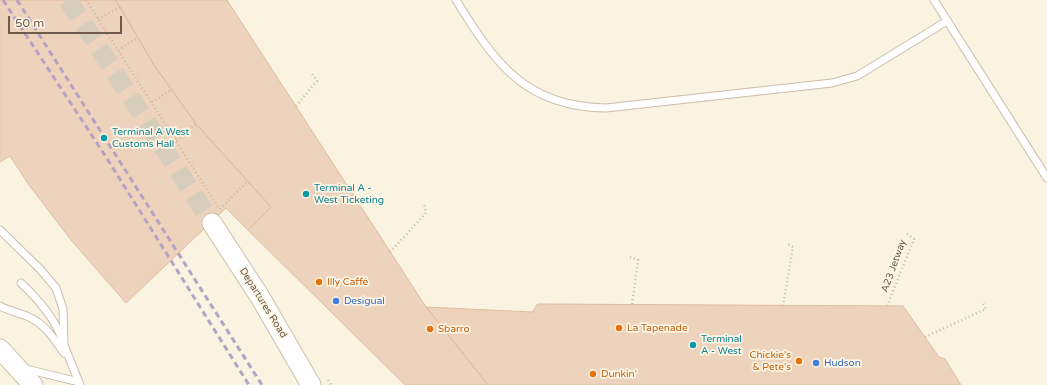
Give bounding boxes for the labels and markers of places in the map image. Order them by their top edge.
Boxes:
place label: Terminal A West Customs Hall [112,126,189,150]
marker: Terminal A West Customs Hall [99,133,109,143]
place label: Terminal A - West Ticketing [314,182,384,206]
marker: Terminal A - West Ticketing [301,189,311,199]
place label: Illy Caffé [327,276,368,288]
marker: Illy Caffé [314,277,324,287]
place label: Desigual [344,295,385,307]
marker: Desigual [331,296,341,306]
place label: La Tapenade [627,322,688,334]
place label: Sbarro [438,323,470,335]
marker: La Tapenade [614,323,624,333]
marker: Sbarro [425,324,435,334]
place label: Terminal A - West [701,333,742,356]
marker: Terminal A - West [688,340,698,350]
place label: Chickie's & Pete's [750,349,791,372]
marker: Chickie's & Pete's [794,356,804,366]
place label: Hudson [824,357,861,369]
marker: Hudson [811,358,821,368]
place label: Dunkin' [601,368,637,380]
marker: Dunkin' [588,369,598,379]

